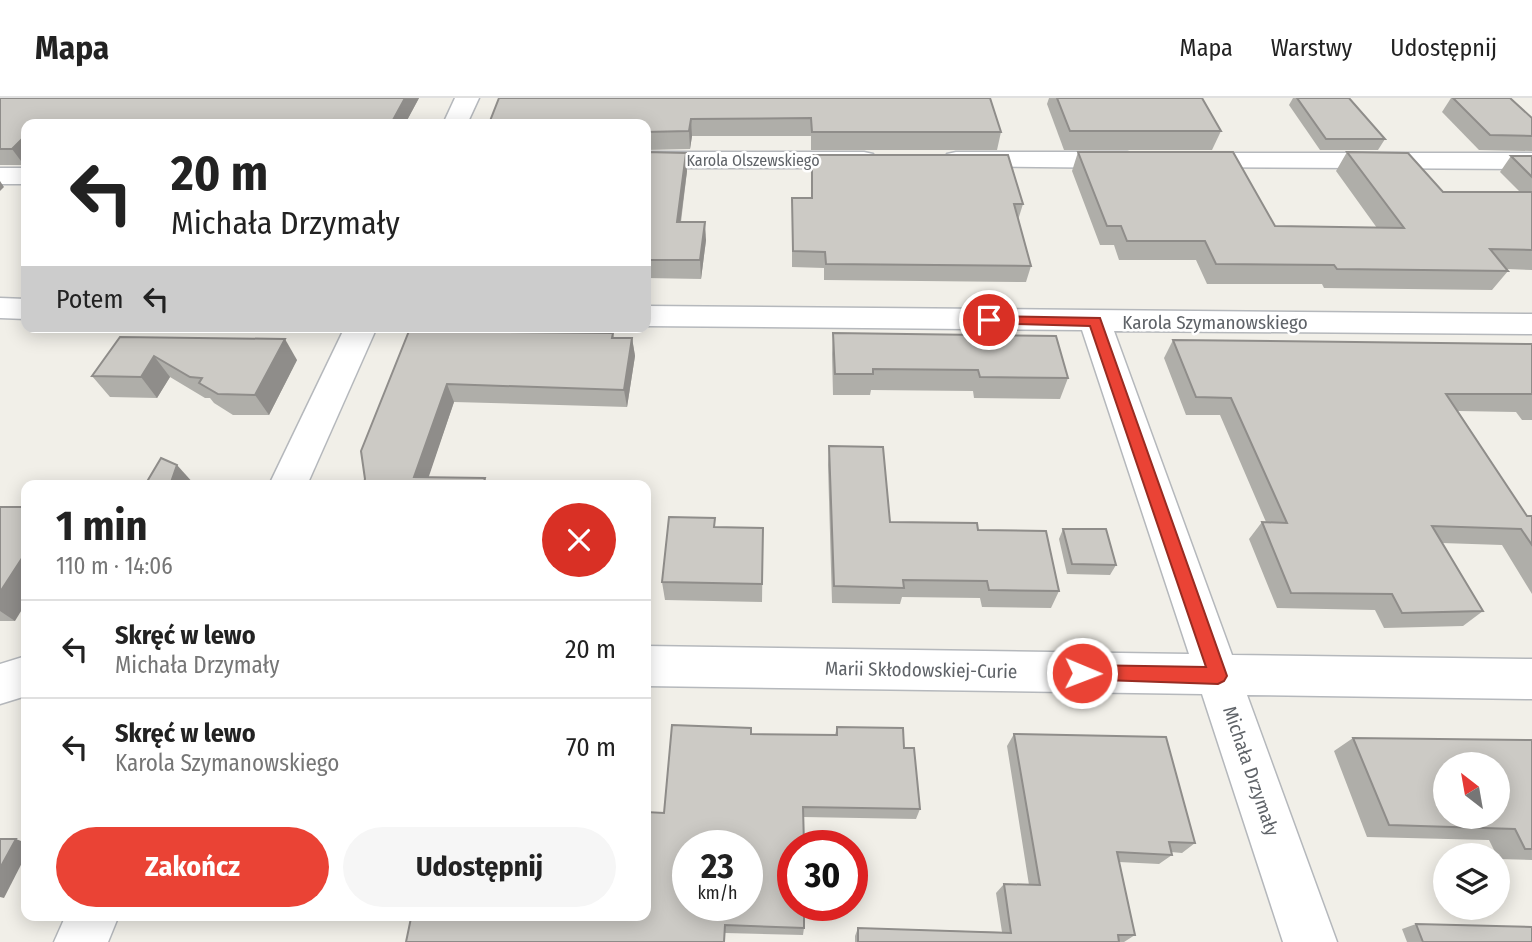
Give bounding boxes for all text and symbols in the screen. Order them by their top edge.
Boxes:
text: Mapa [35,28,109,68]
text: Mapa [1180,34,1233,62]
text: Warstwy [1271,34,1352,62]
text: Udostępnij [1390,34,1497,62]
text: 20 m [171,144,268,203]
icon: left [56,147,147,238]
street label: Karola Olszewskiego [686,151,820,170]
text: Michała Drzymały [171,204,400,242]
icon: left [137,280,175,318]
text: Potem [56,284,123,315]
pin [959,290,1019,350]
icon: arrive [970,301,1008,339]
street label: Karola Szymanowskiego [1122,311,1308,334]
text: 1 min [56,501,147,551]
button: close [542,503,616,577]
text: 110 m · 14:06 [56,552,173,580]
text: Skręć w lewo [115,620,256,651]
icon: left [56,630,94,668]
text: 20 m [565,634,616,665]
position arrow [1045,636,1119,710]
text: Michała Drzymały [115,651,280,679]
street label: Marii Skłodowskiej-Curie [825,657,1017,683]
street label: Michała Drzymały [1218,703,1284,839]
text: Skręć w lewo [115,718,256,749]
icon: left [56,728,94,766]
text: 70 m [566,732,616,763]
text: Karola Szymanowskiego [115,749,339,777]
north arrow [1433,752,1510,830]
map controls [1433,752,1510,920]
button: Zakończ [56,827,329,907]
button: Udostępnij [343,827,616,907]
speed limit sign: 30 [777,830,868,921]
button: layers [1433,843,1510,920]
text: 23 [701,845,734,887]
text: km/h [697,882,738,904]

